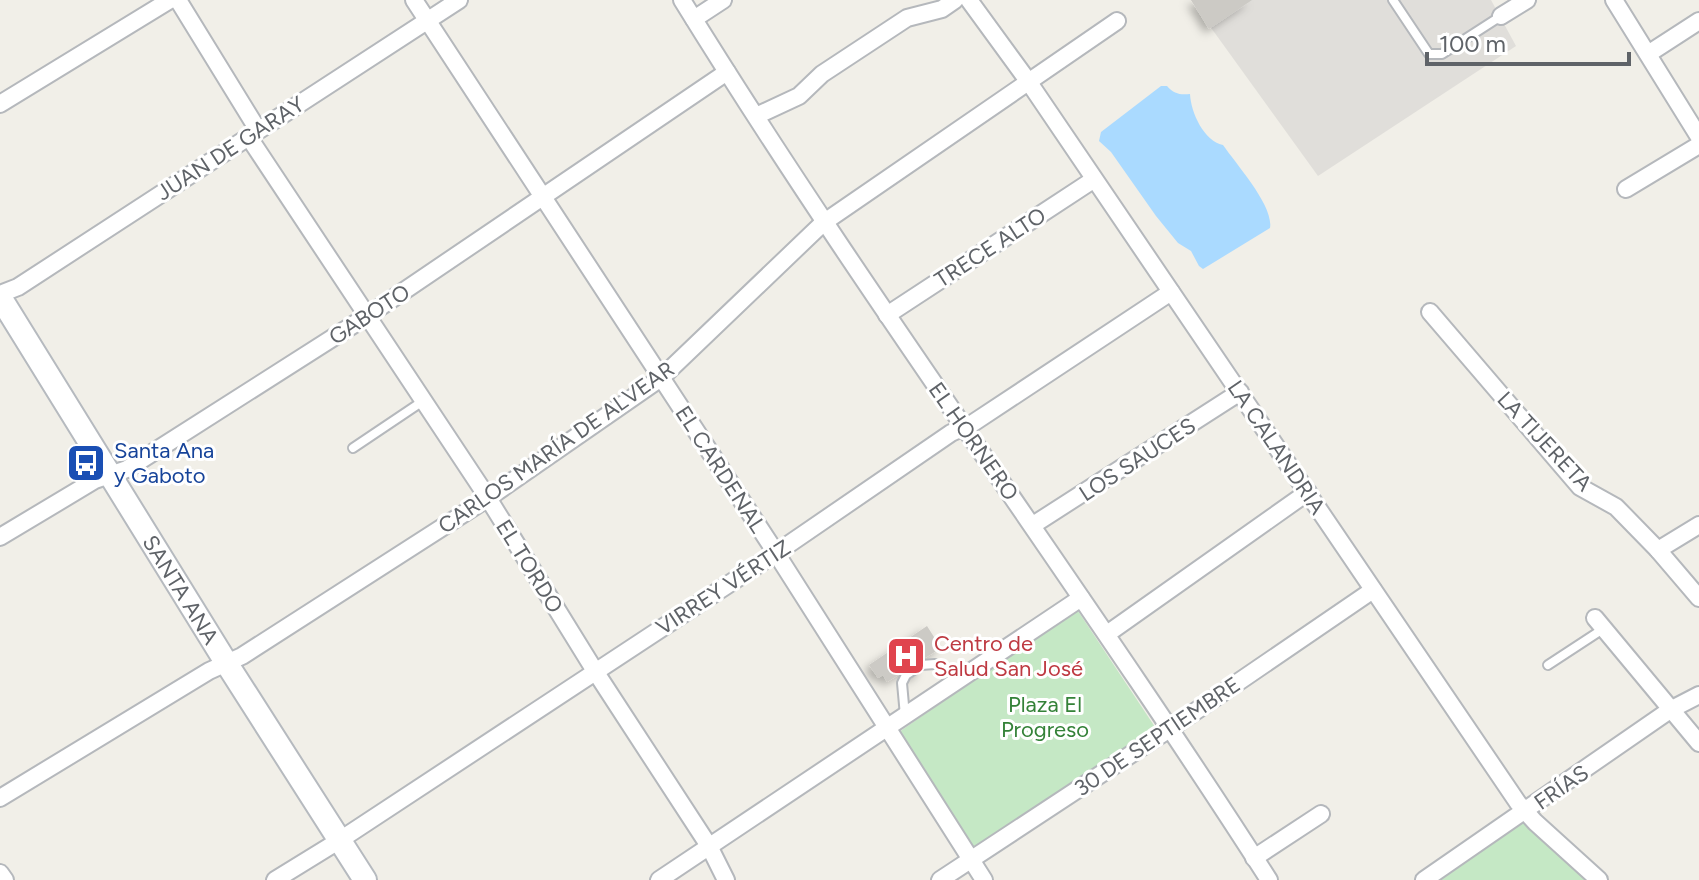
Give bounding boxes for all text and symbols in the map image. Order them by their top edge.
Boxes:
scale bar [1427,16,1629,66]
text: 100 m [1439,29,1506,58]
street label: JUAN DE GARAY [151,90,310,206]
street label: TRECE ALTO [930,201,1051,293]
street label: GABOTO [324,278,415,351]
street label: CARLOS MARÍA DE ALVEAR [433,355,680,539]
street label: LA CALANDRIA [1222,375,1331,519]
street label: EL HORNERO [923,377,1024,506]
street label: LA TIJERETA [1492,386,1598,497]
street label: EL CARDENAL [670,401,772,538]
street label: LOS SAUCES [1074,412,1201,507]
place label: Santa Ana y Gaboto [114,437,214,489]
bus stop icon: Santa Ana y Gaboto [65,442,107,484]
street label: EL TORDO [490,515,569,618]
street label: SANTA ANA [137,530,224,649]
street label: VIRREY VÉRTIZ [651,534,795,641]
place label: Centro de Salud San José [934,630,1083,682]
hospital icon: Centro de Salud San José [885,635,927,677]
street label: 30 DE SEPTIEMBRE [1069,671,1245,802]
park label: Plaza El Progreso [1001,691,1089,743]
street label: FRÍAS [1529,759,1594,816]

